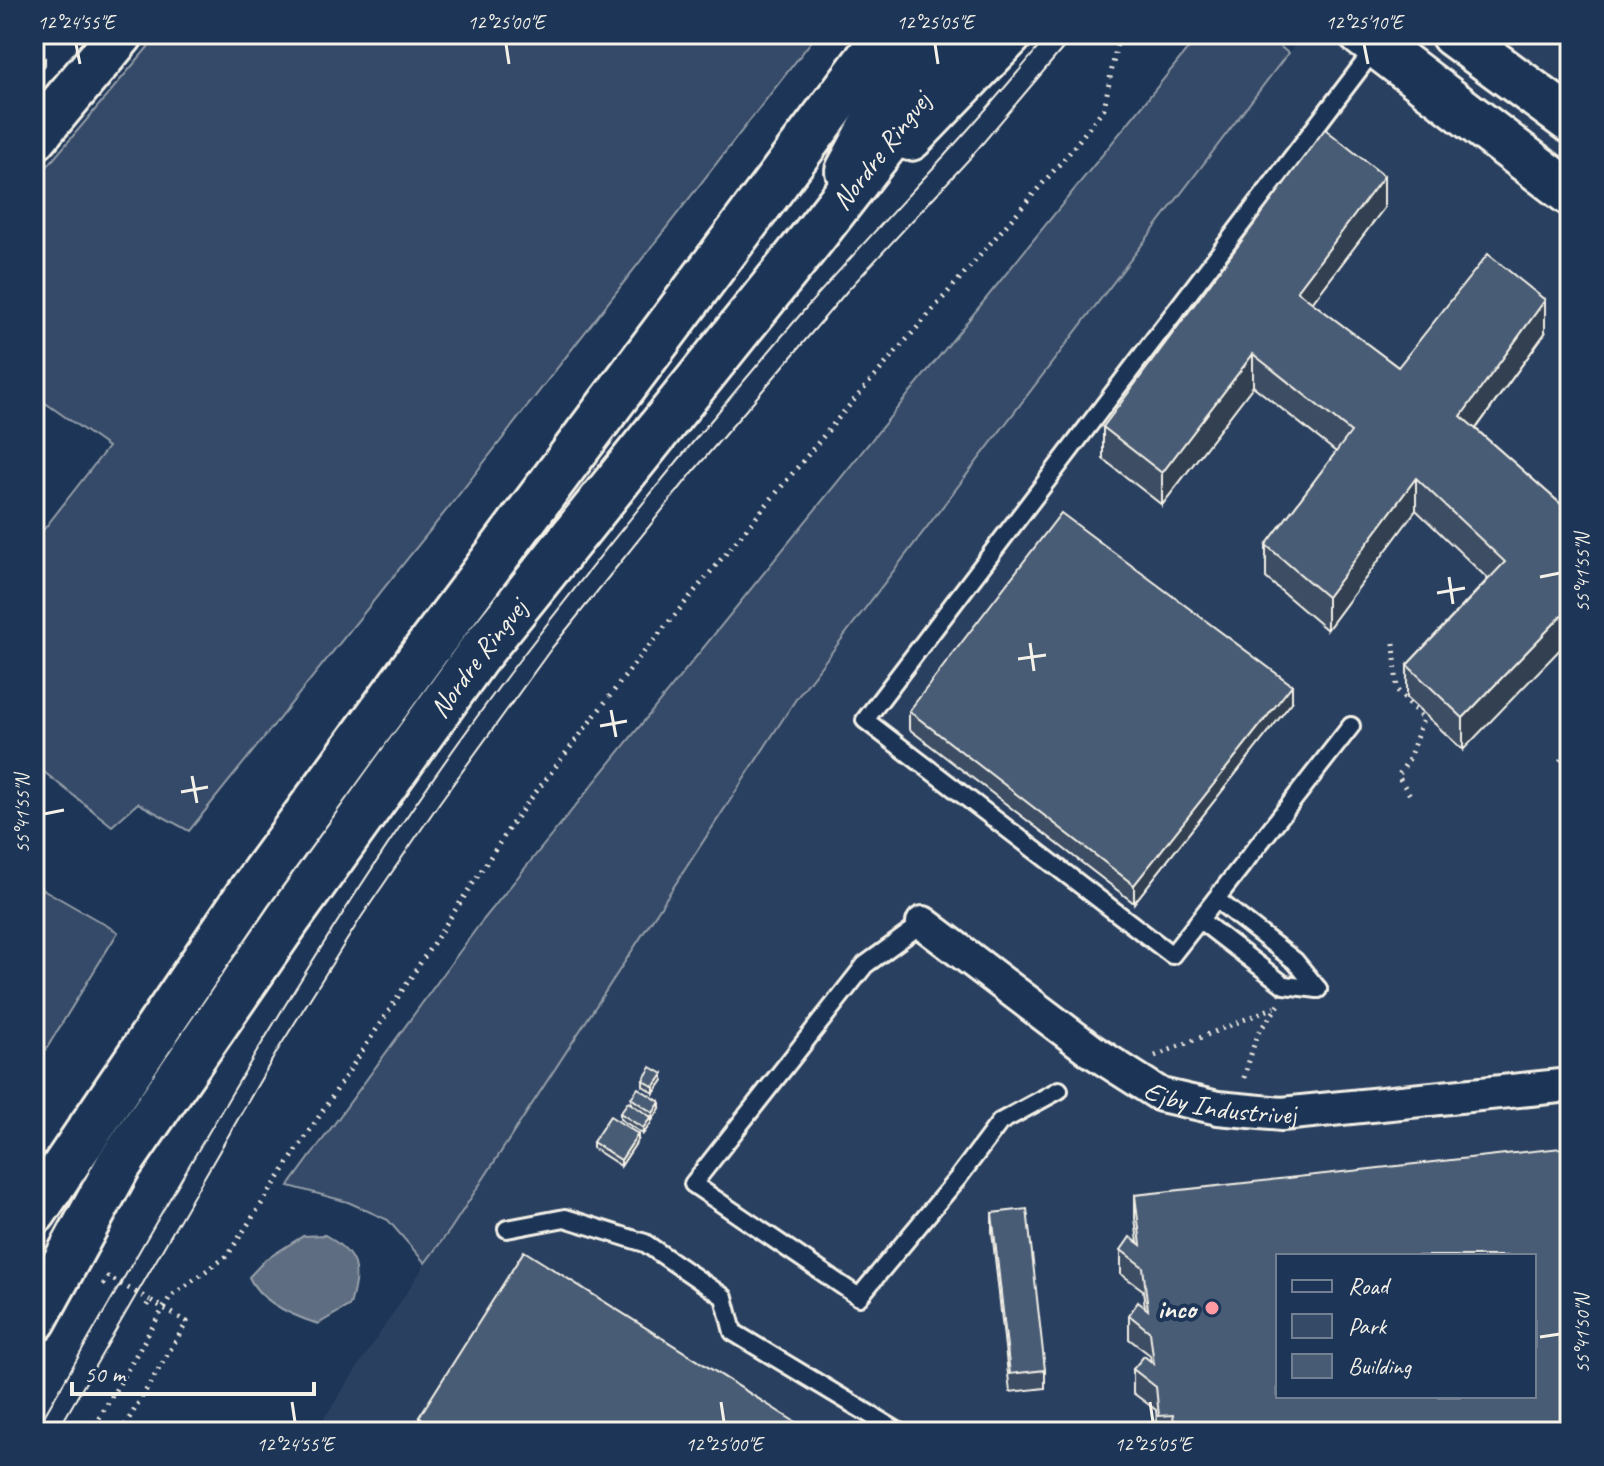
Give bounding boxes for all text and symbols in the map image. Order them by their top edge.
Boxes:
text: 12°24'55"E [37,10,117,35]
text: 12°25'00"E [467,10,547,35]
text: 12°25'05"E [896,10,976,35]
text: 12°25'10"E [1325,10,1405,35]
street label: Nordre Ringvej [824,82,940,217]
text: 55°41'55"N [1570,531,1595,612]
street label: Nordre Ringvej [421,589,536,725]
text: 55°41'55"N [10,772,35,853]
street label: Ejby Industrivej [1138,1072,1301,1132]
legend [1276,1254,1536,1398]
text: Road [1348,1271,1392,1301]
place label: inco [1157,1291,1199,1326]
text: 55°41'50"N [1570,1292,1595,1373]
marker: inco [1203,1299,1221,1317]
text: Park [1348,1311,1388,1341]
scale bar [72,1346,314,1396]
text: Building [1348,1351,1413,1381]
text: 50 m [84,1359,127,1389]
text: 12°24'55"E [256,1432,336,1457]
text: 12°25'00"E [685,1432,765,1457]
text: 12°25'05"E [1114,1432,1194,1457]

